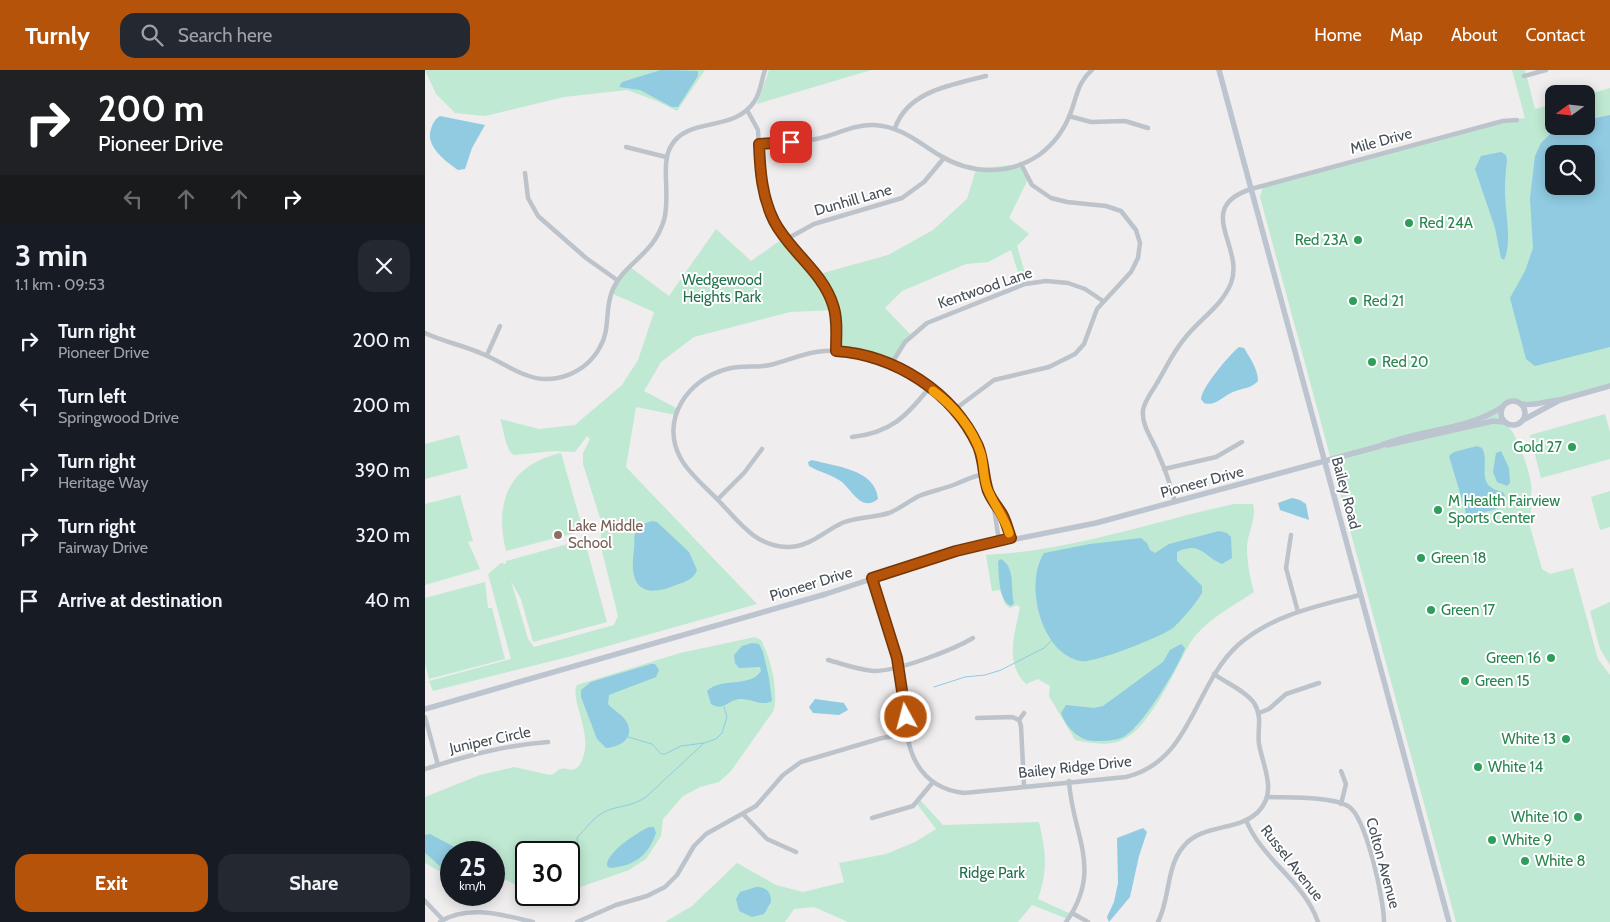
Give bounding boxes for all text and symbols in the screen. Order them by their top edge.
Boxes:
search box [120,13,470,58]
text: Turnly [25,21,90,50]
icon: search [138,21,166,49]
text: Search here [178,24,272,47]
text: Home [1314,24,1362,46]
text: Map [1390,24,1423,46]
text: About [1451,24,1497,46]
text: Contact [1525,24,1585,46]
north arrow [1545,85,1595,135]
map controls [1545,85,1595,195]
text: 200 m [98,87,204,130]
icon: right [15,90,80,155]
pin [770,121,812,163]
street label: Mile Drive [1348,124,1414,158]
icon: arrive [777,128,805,156]
text: Pioneer Drive [98,130,223,157]
button: search [1545,145,1595,195]
street label: Dunhill Lane [812,180,894,220]
icon: left [119,185,147,213]
icon: ahead [172,185,200,213]
icon: ahead [225,185,253,213]
icon: right [278,185,306,213]
place label: Red 24A [1419,214,1474,232]
marker: Red 24A [1403,217,1415,229]
place label: Red 23A [1295,231,1349,249]
marker: Red 23A [1352,234,1364,246]
text: 3 min [15,237,88,274]
button: close [358,240,410,292]
street label: Kentwood Lane [935,263,1035,313]
park label: Wedgewood Heights Park [682,271,762,306]
text: 1.1 km · 09:53 [15,275,105,294]
place label: Red 21 [1363,292,1404,310]
marker: Red 21 [1347,295,1359,307]
text: Turn right [58,320,136,343]
icon: right [15,327,43,355]
text: 200 m [353,329,410,352]
text: Pioneer Drive [58,343,149,362]
place label: Red 20 [1382,353,1428,371]
marker: Red 20 [1366,356,1378,368]
text: Turn left [58,385,126,408]
icon: left [15,392,43,420]
text: 200 m [353,394,410,417]
text: Springwood Drive [58,408,179,427]
place label: Gold 27 [1513,438,1562,456]
marker: Gold 27 [1566,441,1578,453]
text: Turn right [58,450,136,473]
street label: Bailey Road [1328,455,1364,531]
icon: right [15,457,43,485]
text: 390 m [355,459,410,482]
street label: Pioneer Drive [1158,462,1246,502]
text: Heritage Way [58,473,148,492]
place label: M Health Fairview Sports Center [1448,492,1560,527]
marker: M Health Fairview Sports Center [1432,504,1444,516]
text: Turn right [58,515,136,538]
place label: Lake Middle School [568,517,643,552]
icon: right [15,522,43,550]
text: 320 m [356,524,410,547]
marker: Lake Middle School [552,529,564,541]
text: Fairway Drive [58,538,148,557]
place label: Green 18 [1431,549,1487,567]
marker: Green 18 [1415,552,1427,564]
street label: Pioneer Drive [768,563,855,605]
icon: arrive [15,587,43,615]
text: Arrive at destination [58,589,222,612]
text: 40 m [365,589,410,612]
place label: Green 17 [1441,601,1496,619]
marker: Green 17 [1425,604,1437,616]
place label: Green 16 [1486,649,1541,667]
marker: Green 16 [1545,652,1557,664]
place label: Green 15 [1475,672,1530,690]
marker: Green 15 [1459,675,1471,687]
position arrow [879,690,931,742]
street label: Juniper Circle [447,723,533,758]
place label: White 13 [1501,730,1556,748]
marker: White 13 [1560,733,1572,745]
street label: Bailey Ridge Drive [1017,752,1133,782]
place label: White 14 [1488,758,1543,776]
marker: White 14 [1472,761,1484,773]
place label: White 10 [1511,808,1568,826]
marker: White 10 [1572,811,1584,823]
street label: Colton Avenue [1362,816,1404,911]
street label: Russel Avenue [1257,821,1327,905]
place label: White 9 [1502,831,1552,849]
marker: White 9 [1486,834,1498,846]
speed limit sign: 30 [515,841,580,906]
text: 25 [459,852,486,882]
place label: White 8 [1535,852,1586,870]
button: Exit [15,854,208,912]
button: Share [218,854,410,912]
marker: White 8 [1519,855,1531,867]
park label: Ridge Park [959,864,1025,882]
text: km/h [459,878,486,893]

